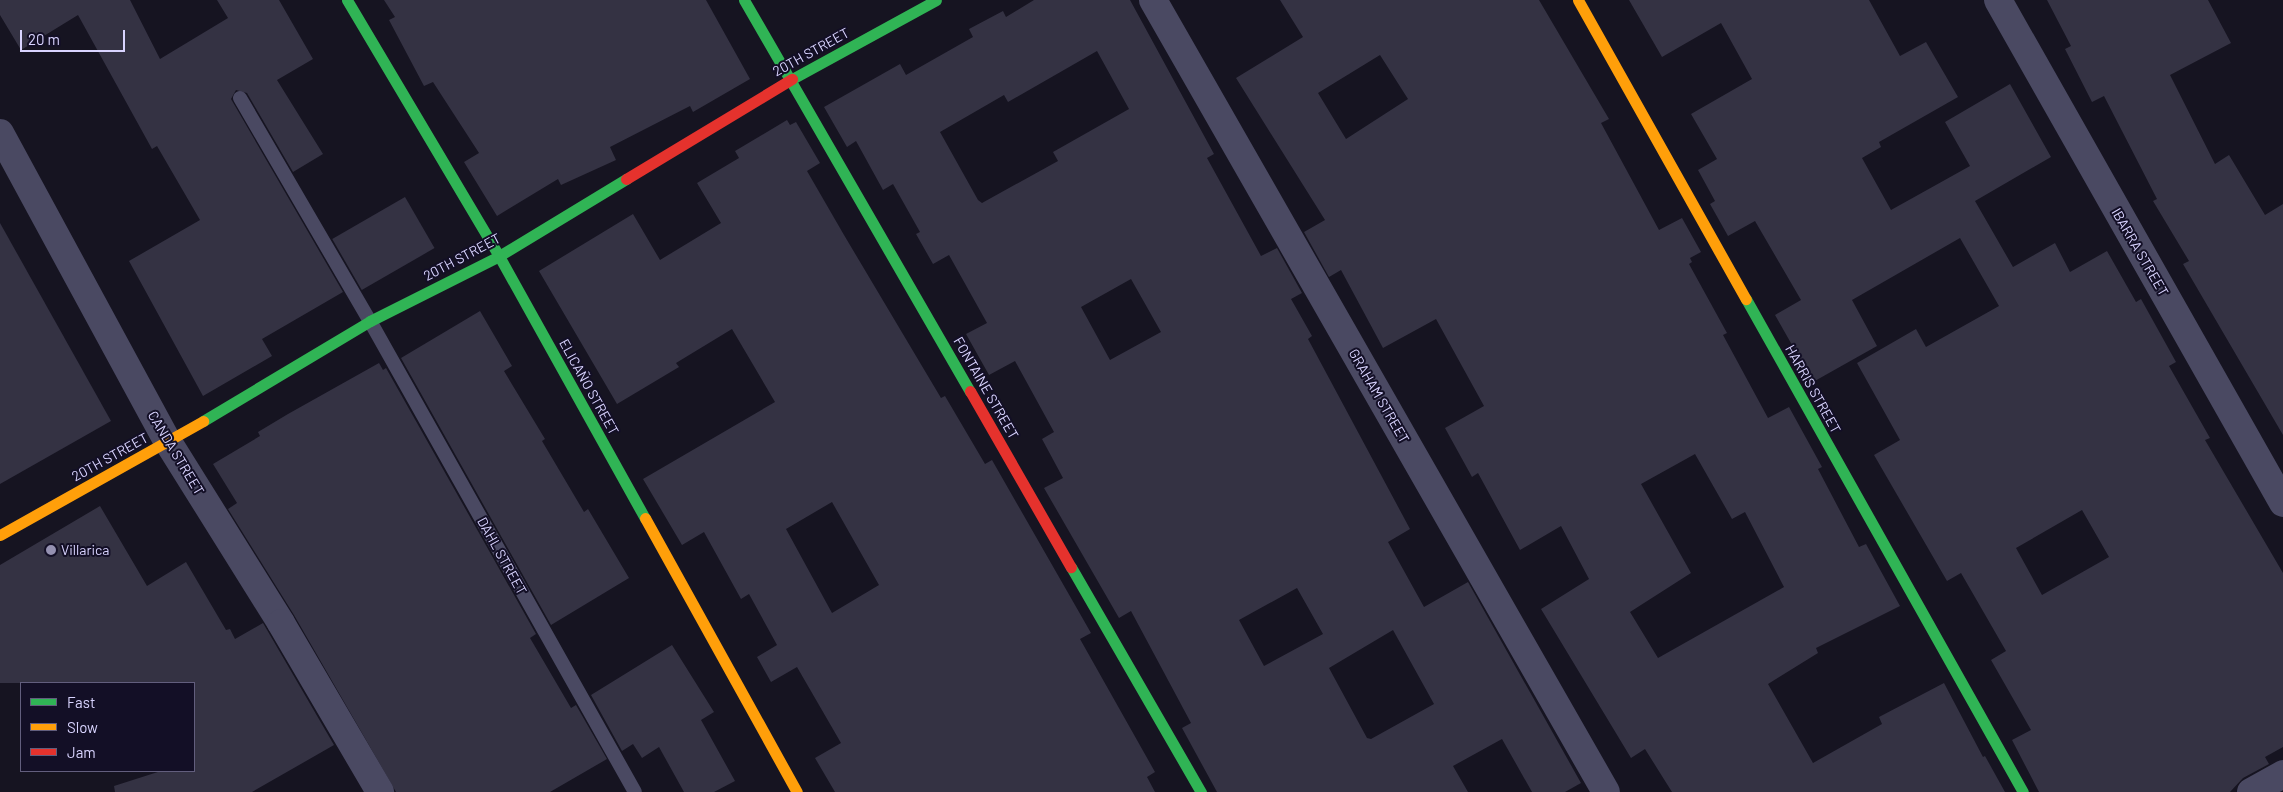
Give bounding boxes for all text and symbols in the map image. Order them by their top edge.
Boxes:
scale bar [22,20,128,52]
street label: 20TH STREET [770,24,852,80]
text: 20 m [28,30,60,48]
street label: IBARRA STREET [2108,205,2172,299]
street label: 20TH STREET [421,230,503,284]
street label: FONTAINE STREET [950,334,1022,442]
street label: ELICAÑO STREET [556,336,622,438]
street label: HARRIS STREET [1782,342,1844,436]
street label: GRAHAM STREET [1345,346,1413,446]
street label: CANDA STREET [144,408,208,498]
street label: 20TH STREET [69,429,151,485]
street label: DAHL STREET [474,514,530,598]
place label: Villarica [61,542,110,558]
marker: Villarica [45,544,57,556]
legend [20,682,195,772]
text: Fast [67,693,95,711]
text: Slow [67,718,98,736]
text: Jam [67,743,96,761]

